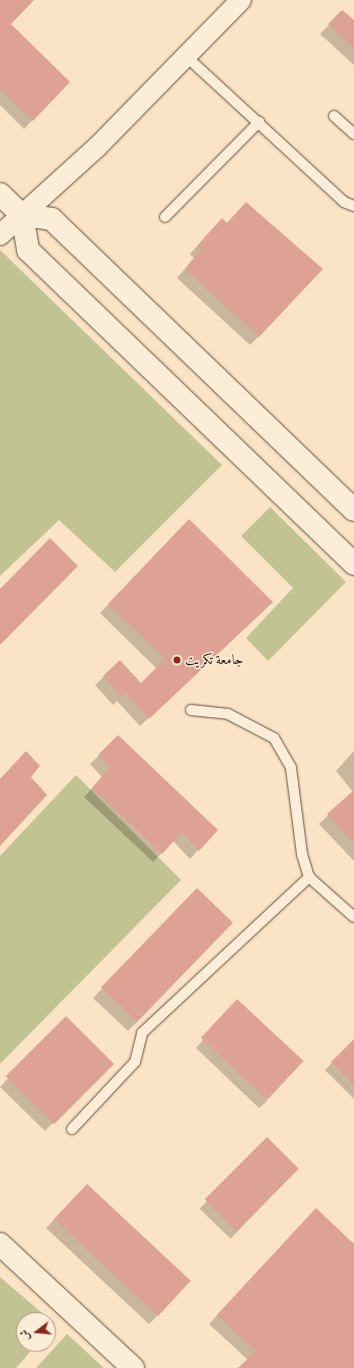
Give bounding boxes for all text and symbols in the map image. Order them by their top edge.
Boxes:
place label: جامعة تكريت [185,652,243,668]
marker: جامعة تكريت [172,655,182,665]
north arrow [16,1312,56,1352]
text: ش [16,1328,34,1342]

